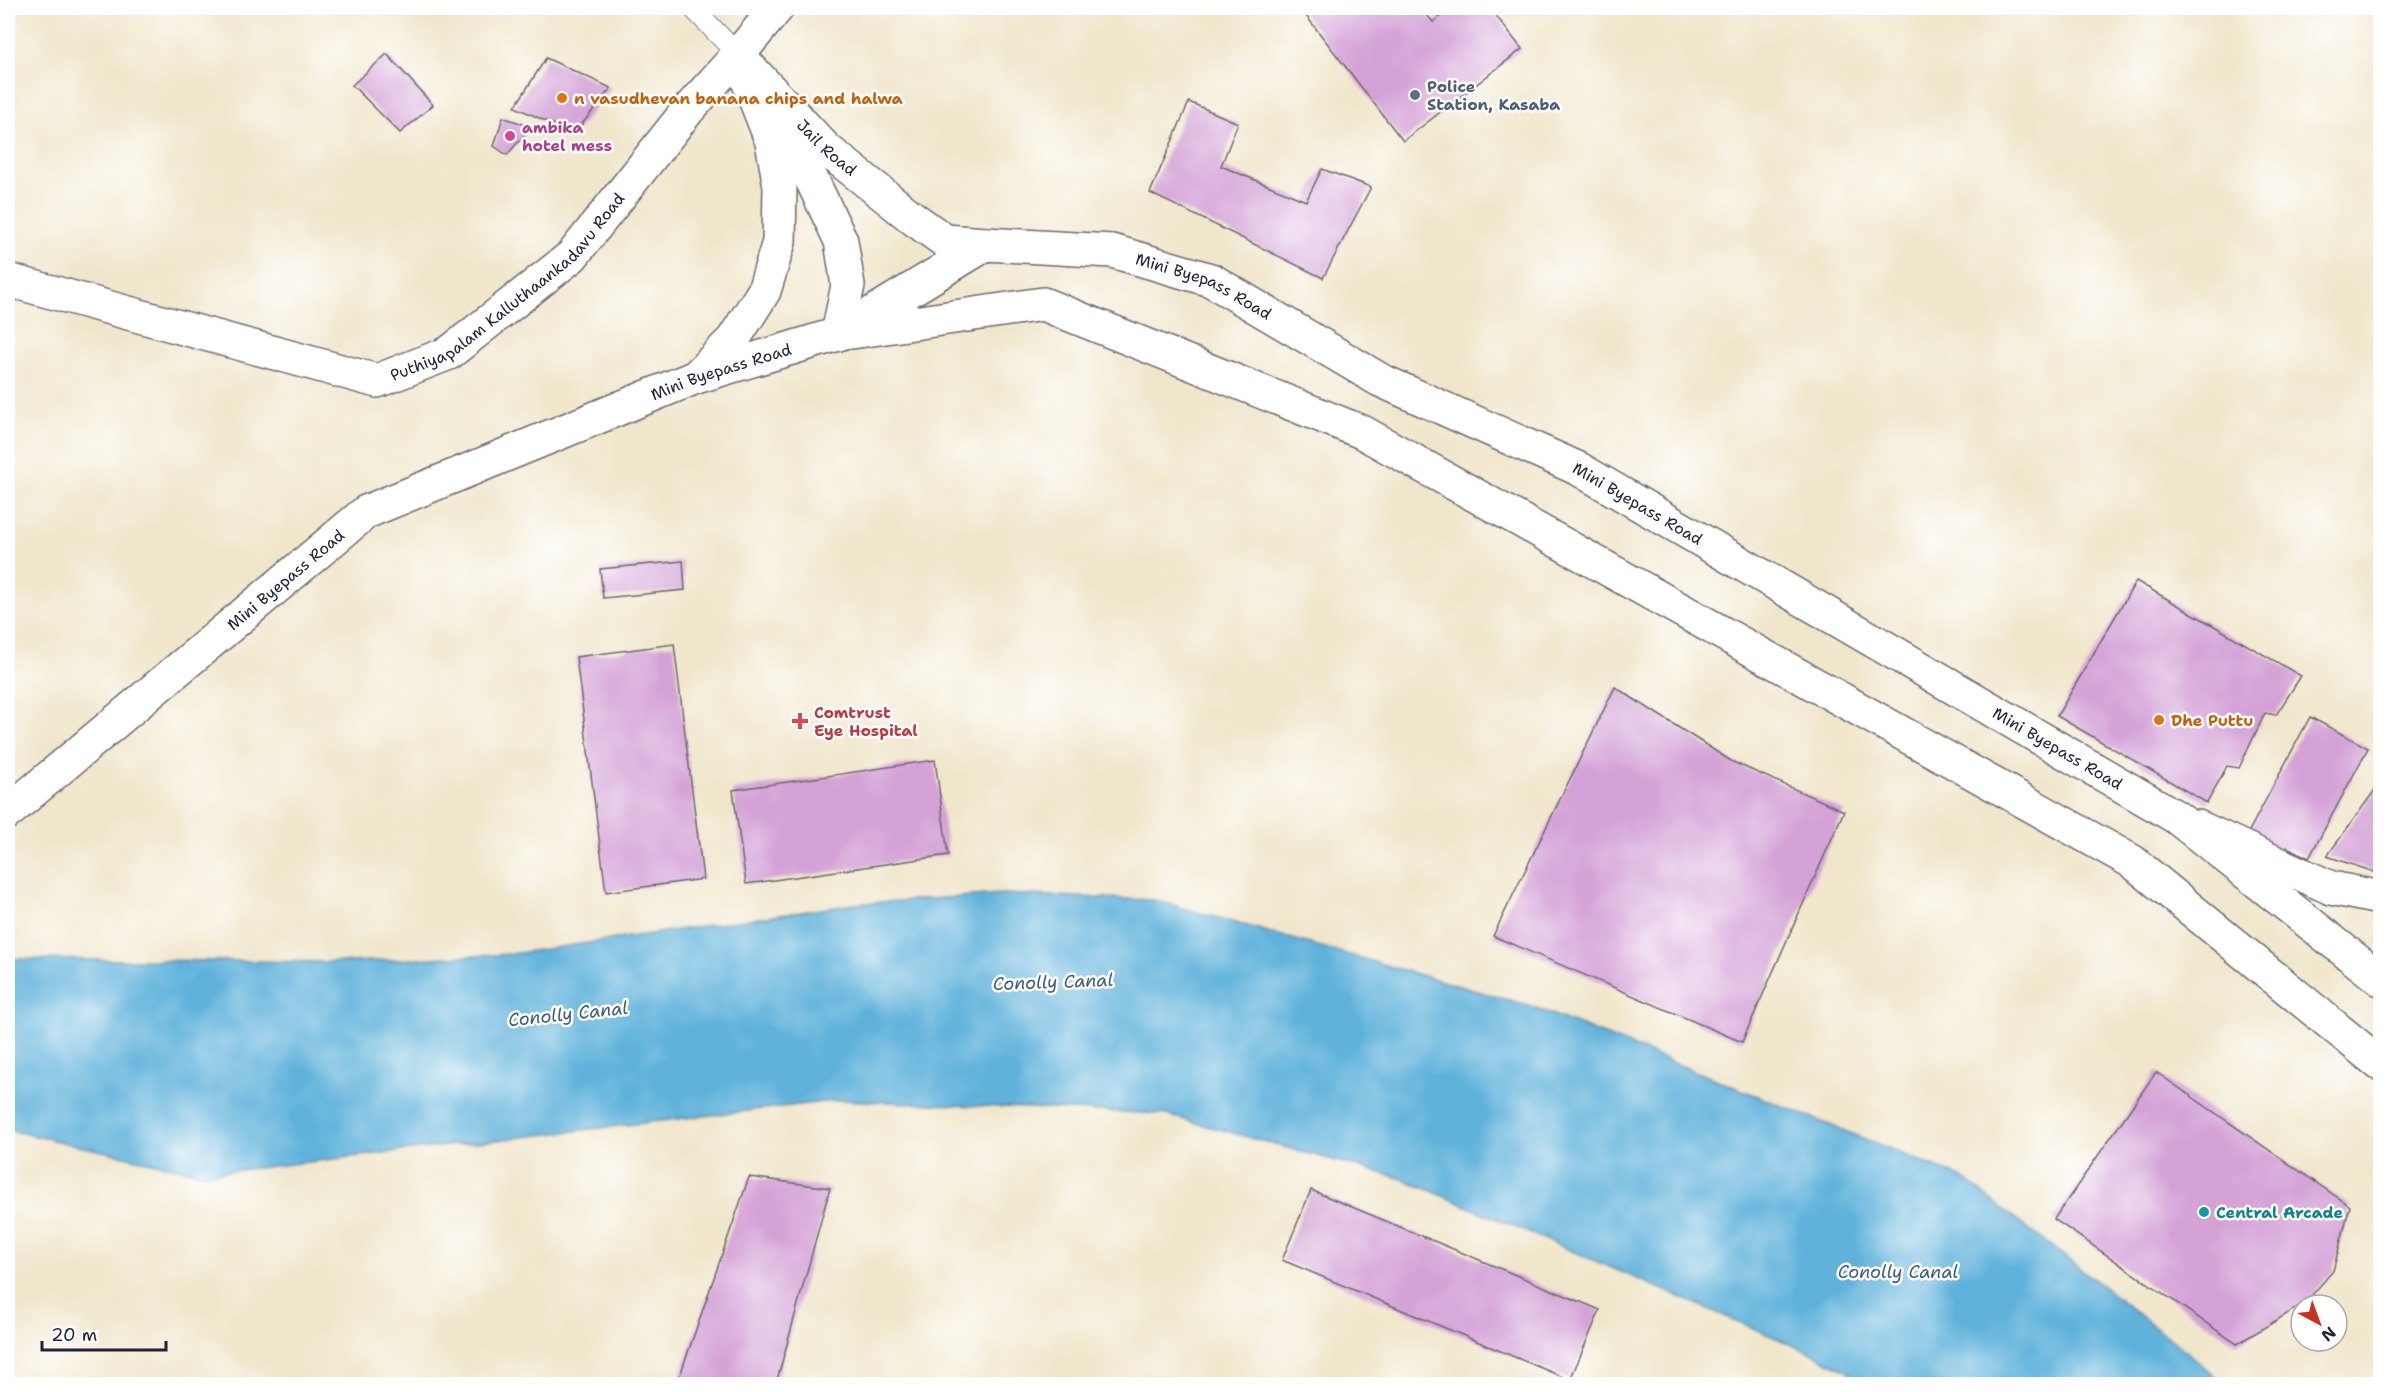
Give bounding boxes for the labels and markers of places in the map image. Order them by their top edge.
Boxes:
place label: Police Station, Kasaba [1427,76,1560,115]
place label: n vasudhevan banana chips and halwa [574,88,903,109]
marker: Police Station, Kasaba [1408,88,1422,102]
marker: n vasudhevan banana chips and halwa [555,91,569,105]
place label: ambika hotel mess [522,117,612,156]
marker: ambika hotel mess [503,129,517,143]
place label: Comtrust Eye Hospital [814,702,918,741]
place label: Dhe Puttu [2171,710,2253,731]
marker: Comtrust Eye Hospital [791,712,809,730]
marker: Dhe Puttu [2152,713,2166,727]
place label: Central Arcade [2216,1202,2343,1223]
marker: Central Arcade [2197,1205,2211,1219]

